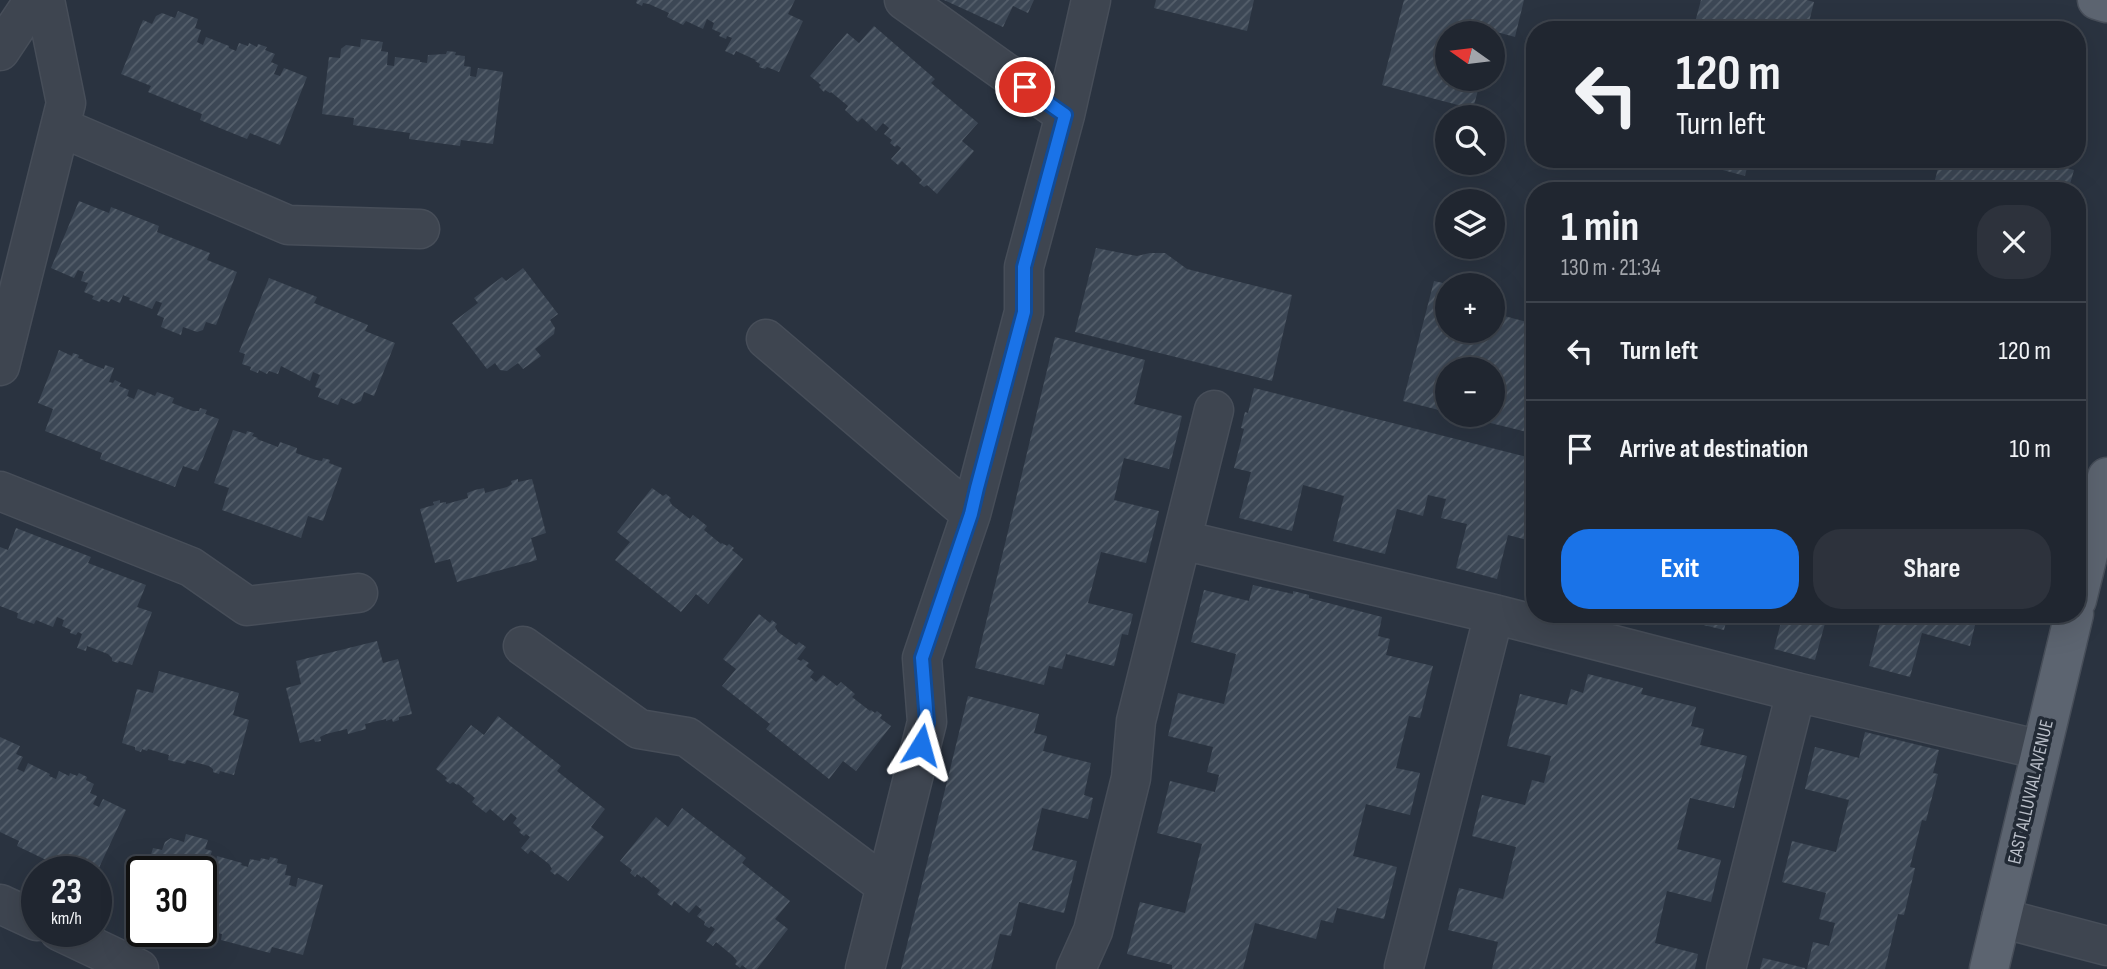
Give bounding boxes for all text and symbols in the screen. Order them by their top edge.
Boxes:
north arrow [1435,21,1505,91]
map controls [1435,21,1505,427]
text: 120 m [1676,45,1781,104]
icon: left [1561,49,1652,140]
pin [995,57,1055,117]
icon: arrive [1006,68,1044,106]
button: search [1435,105,1505,175]
text: Turn left [1676,105,1766,144]
button: layers [1435,189,1505,259]
text: 1 min [1561,202,1639,253]
button: close [1977,205,2051,279]
text: 130 m · 21:34 [1561,254,1661,282]
button: + [1435,273,1505,343]
icon: left [1561,332,1599,370]
text: Turn left [1620,336,1698,367]
text: 120 m [1998,336,2051,367]
button: − [1435,357,1505,427]
icon: arrive [1561,430,1599,468]
text: Arrive at destination [1620,434,1808,465]
text: 10 m [2009,434,2051,465]
button: Exit [1561,529,1799,609]
button: Share [1813,529,2051,609]
position arrow [884,708,958,782]
street label: EAST ALLUVIAL AVENUE [2003,718,2059,866]
speed limit sign: 30 [126,856,217,947]
text: 23 [51,871,82,914]
text: km/h [51,908,82,929]

